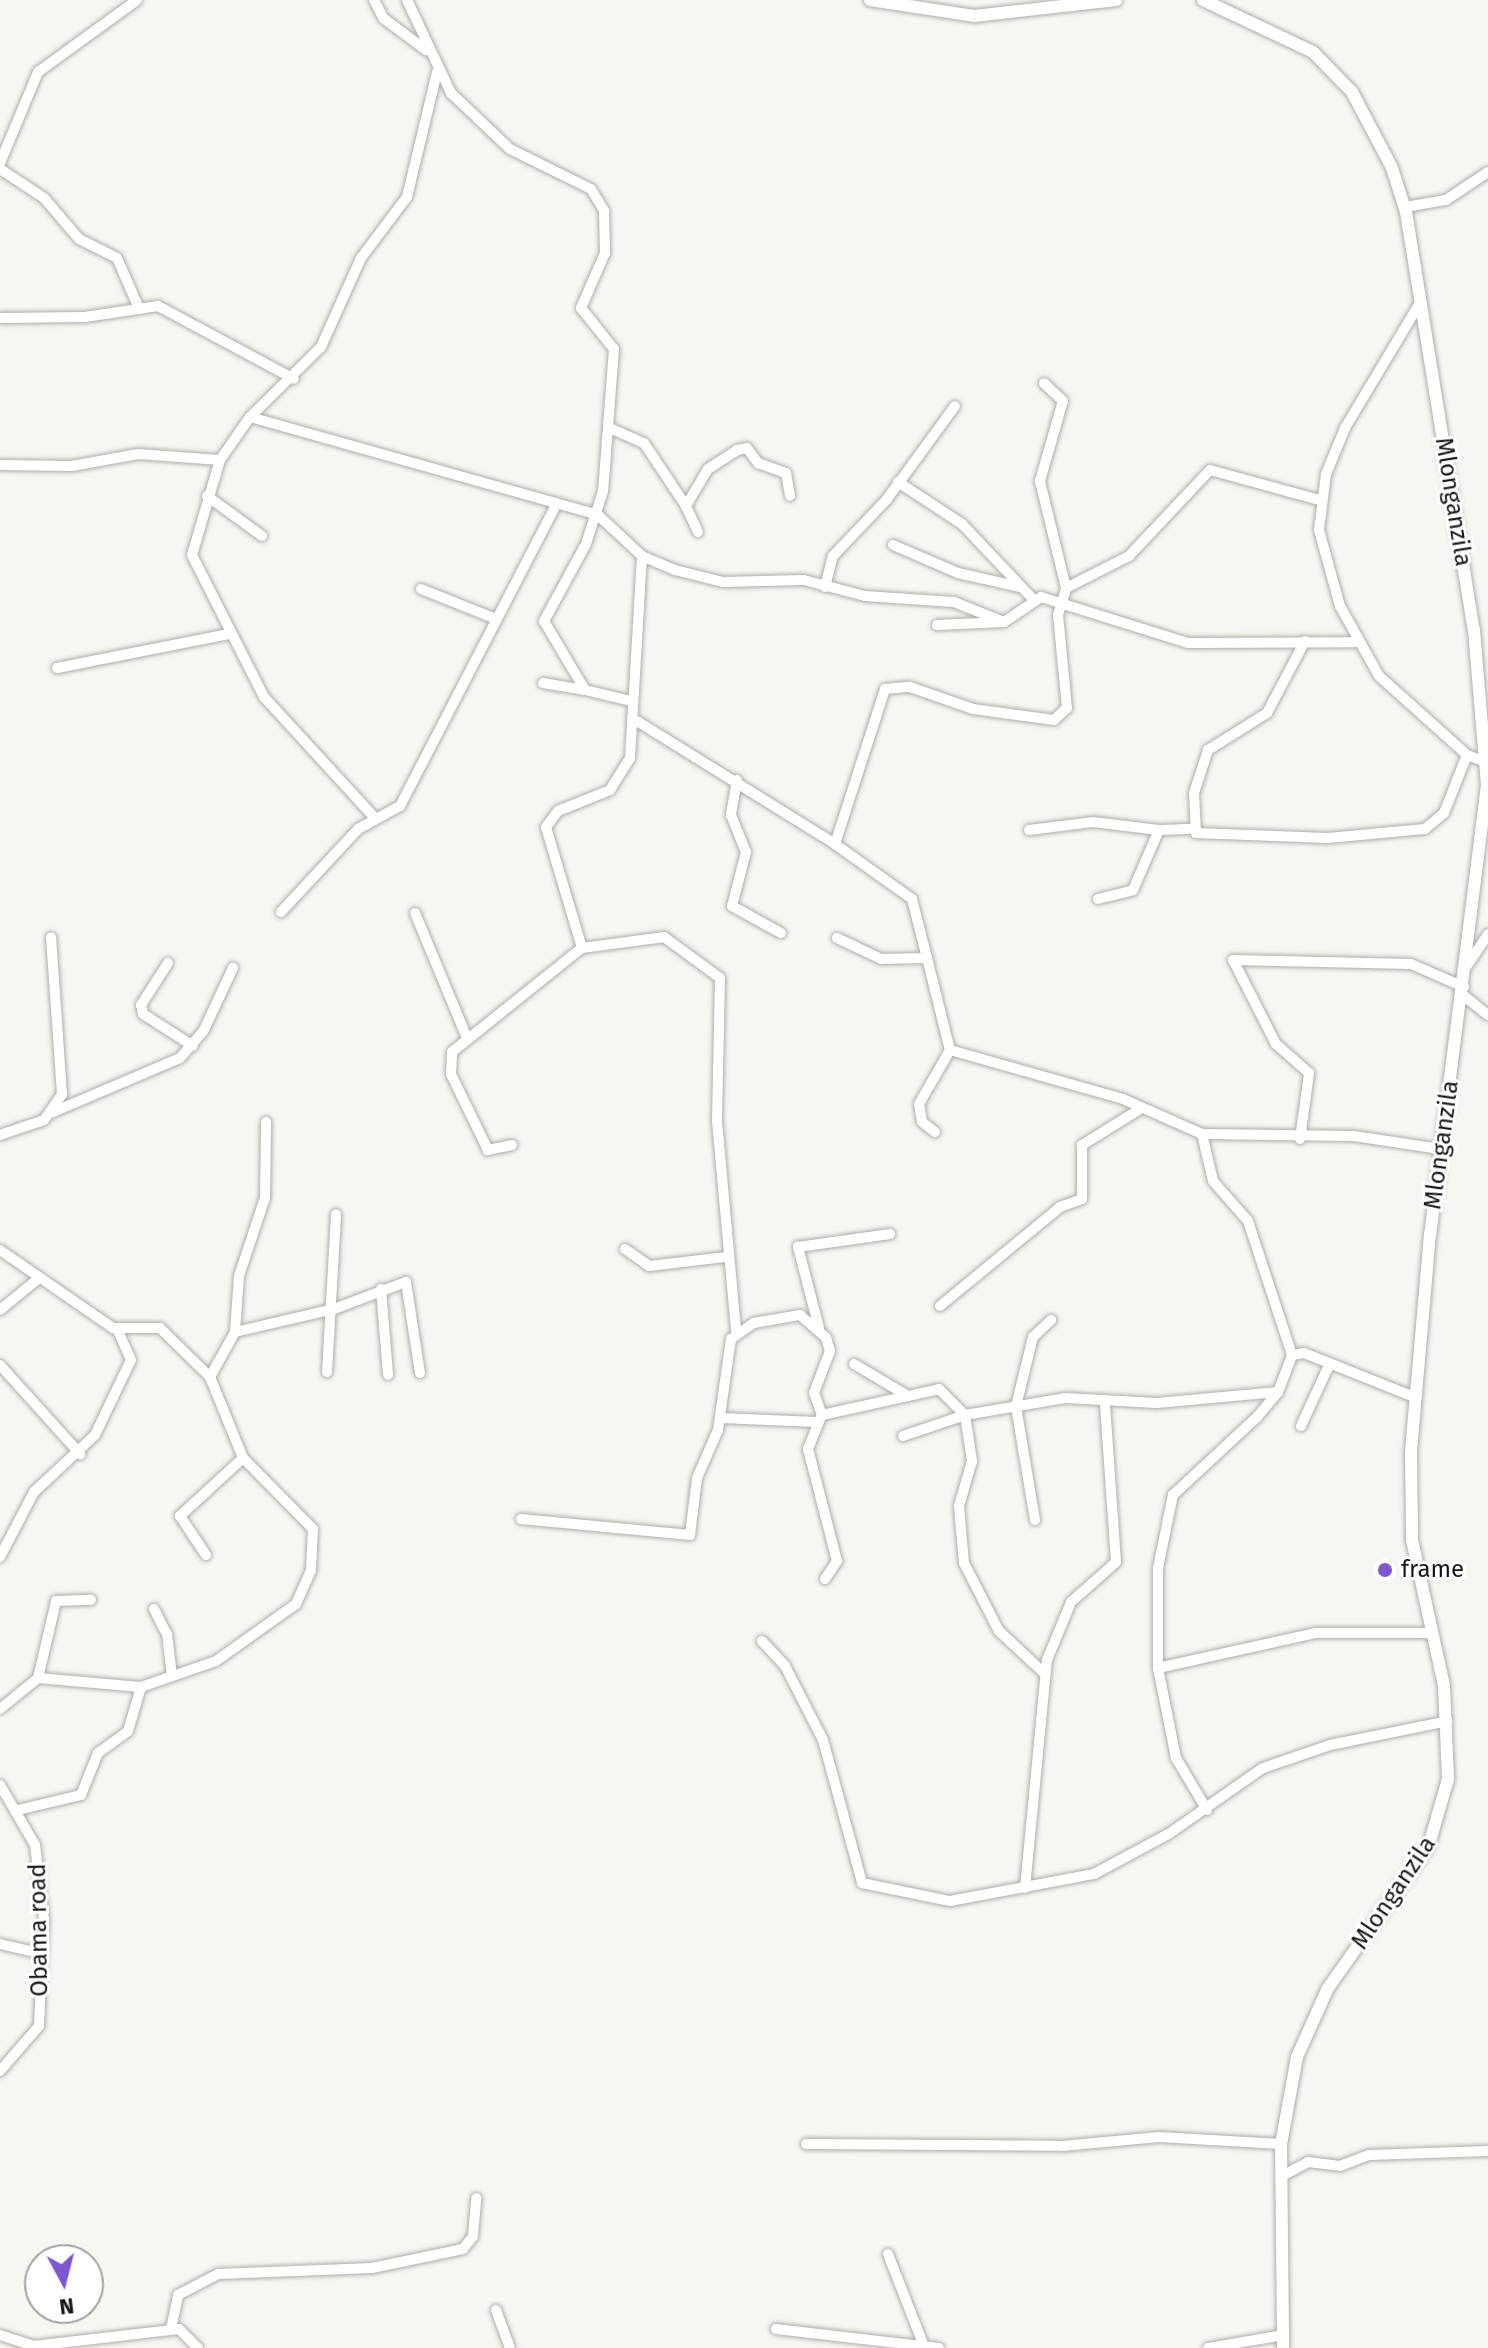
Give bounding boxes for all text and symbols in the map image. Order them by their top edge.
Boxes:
street label: Mlonganzila [1429,436,1477,568]
street label: Mlonganzila [1419,1079,1465,1211]
place label: frame [1401,1556,1464,1584]
marker: frame [1376,1561,1394,1579]
street label: Mlonganzila [1346,1831,1442,1955]
street label: Obama road [23,1863,55,1997]
north arrow [24,2244,104,2324]
text: N [58,2292,76,2321]

